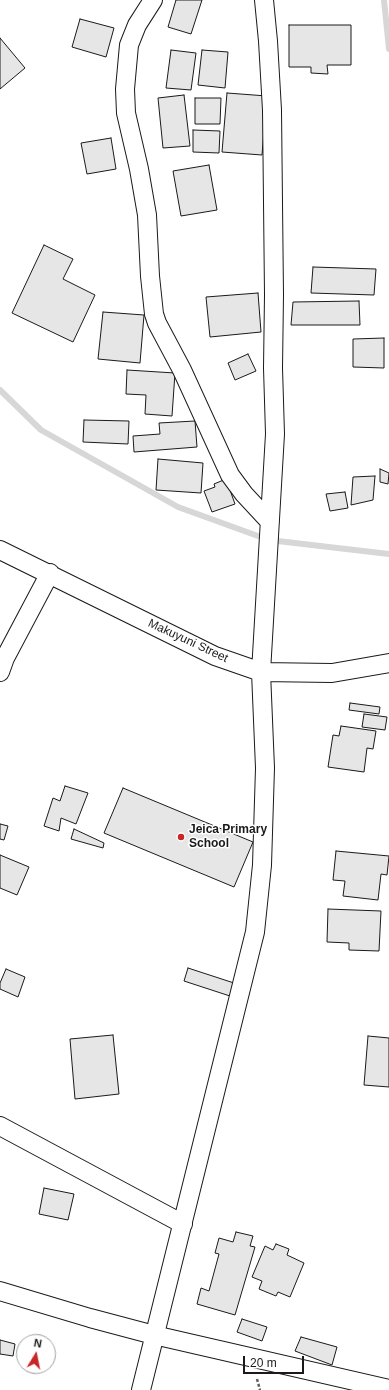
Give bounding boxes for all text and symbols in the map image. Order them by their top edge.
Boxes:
street label: Makuyuni Street [146,616,230,666]
place label: Jeica Primary School [189,823,267,851]
marker: Jeica Primary School [176,832,186,842]
north arrow [16,1334,56,1374]
text: N [33,1337,43,1350]
scale bar [245,1348,306,1374]
text: 20 m [250,1356,277,1370]

